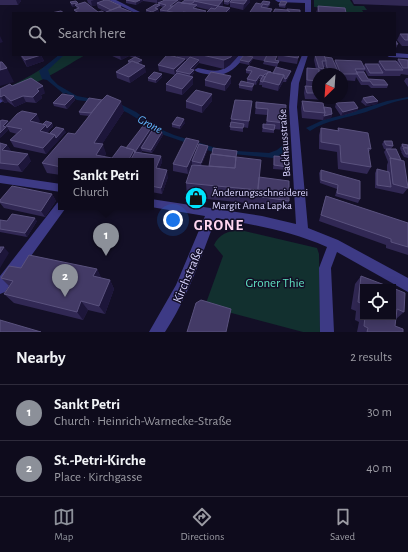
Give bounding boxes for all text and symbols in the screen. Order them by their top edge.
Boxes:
search box [12,12,396,56]
icon: search [26,23,48,45]
text: Search here [58,26,126,41]
north arrow [312,68,348,104]
street label: Backhausstraße [277,109,292,177]
water label: Grone [136,113,165,136]
popup [58,158,154,210]
text: Sankt Petri [73,168,139,183]
shop icon: Änderungsschneiderei Margit Anna Lapka [183,185,209,211]
text: Church [73,186,109,199]
place label: Änderungsschneiderei Margit Anna Lapka [212,187,308,211]
your location [163,210,183,230]
district label: GRONE [194,218,244,233]
pin: 1 [93,223,119,256]
street label: Kirchstraße [171,246,206,305]
pin: 2 [52,264,78,297]
park label: Groner Thie [245,277,305,290]
map controls [360,284,396,320]
button: locate [360,284,396,320]
text: Nearby [16,349,66,366]
text: 2 results [350,351,392,364]
text: Sankt Petri [54,397,120,412]
text: 1 [27,406,31,419]
text: 30 m [367,406,392,419]
text: Church · Heinrich-Warnecke-Straße [54,415,232,428]
text: St.-Petri-Kirche [54,453,146,468]
text: 2 [26,462,32,475]
text: 40 m [366,462,392,475]
text: Place · Kirchgasse [54,471,142,484]
tab: Map [53,506,75,543]
tab: Directions [180,506,224,543]
tab: Saved [330,506,355,543]

